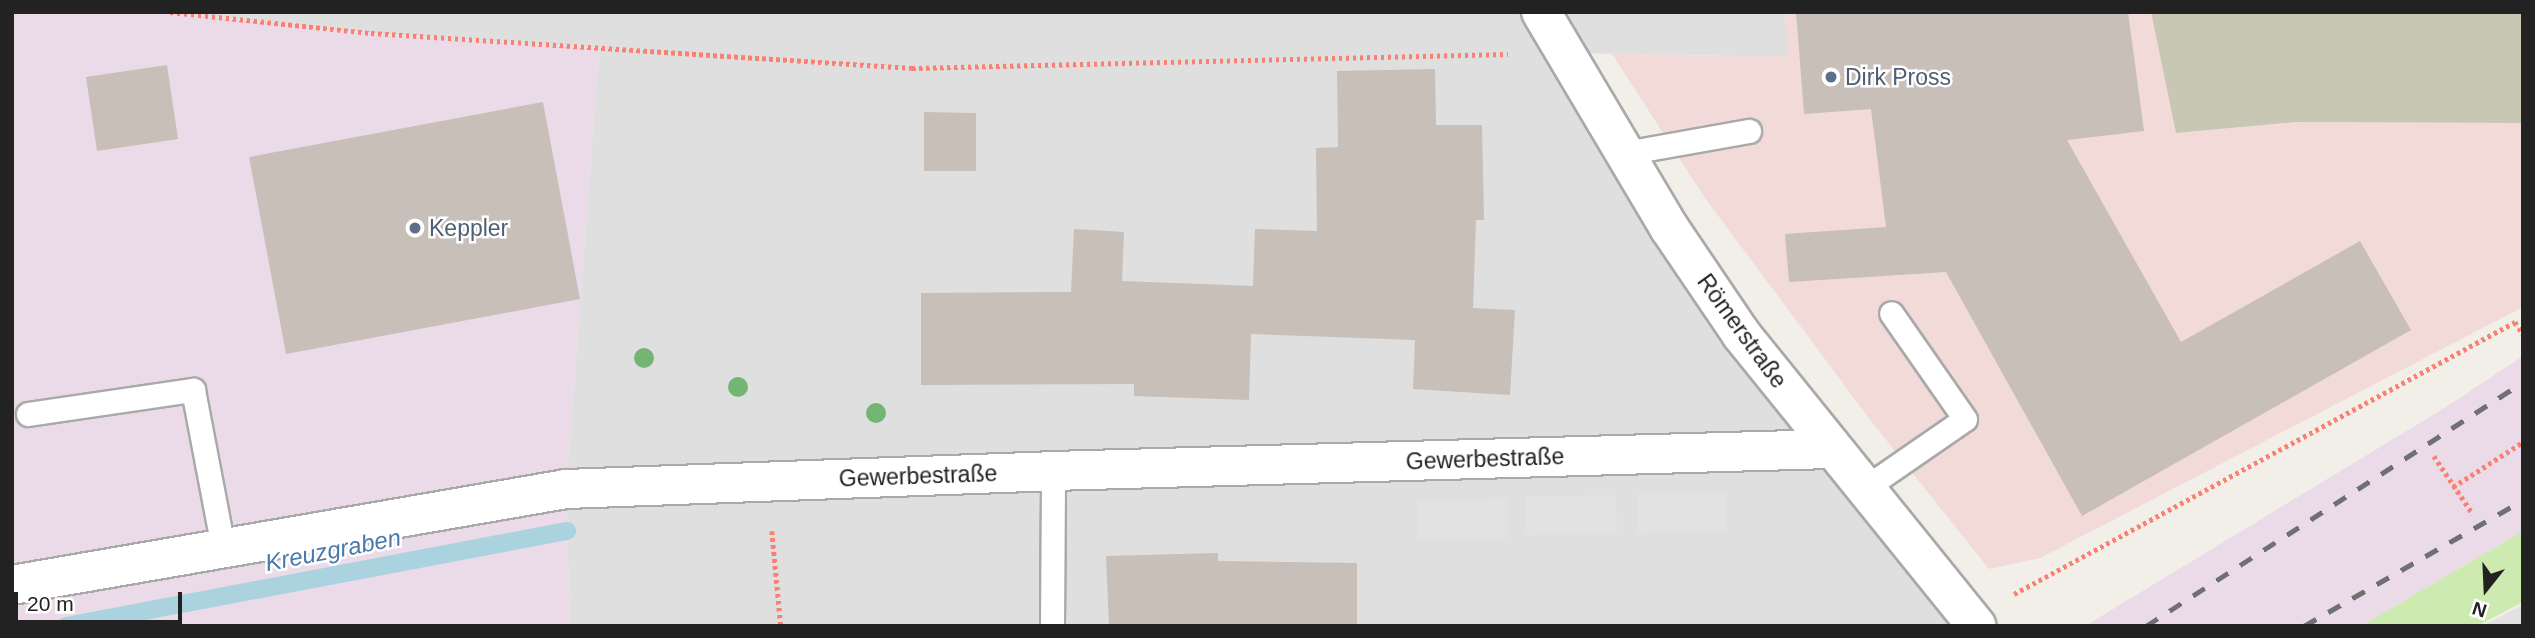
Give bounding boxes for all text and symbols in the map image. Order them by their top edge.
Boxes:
place label: Dirk Pross [1845,63,1951,91]
marker: Dirk Pross [1823,69,1839,85]
place label: Keppler [429,214,508,242]
marker: Keppler [407,220,423,236]
street label: Römerstraße [1691,269,1793,393]
street label: Gewerbestraße [1405,442,1565,476]
street label: Gewerbestraße [838,459,998,493]
water label: Kreuzgraben [263,523,403,577]
north arrow [2451,554,2521,624]
scale bar [18,578,186,622]
text: 20 m [27,592,74,615]
text: N [2470,597,2489,622]

